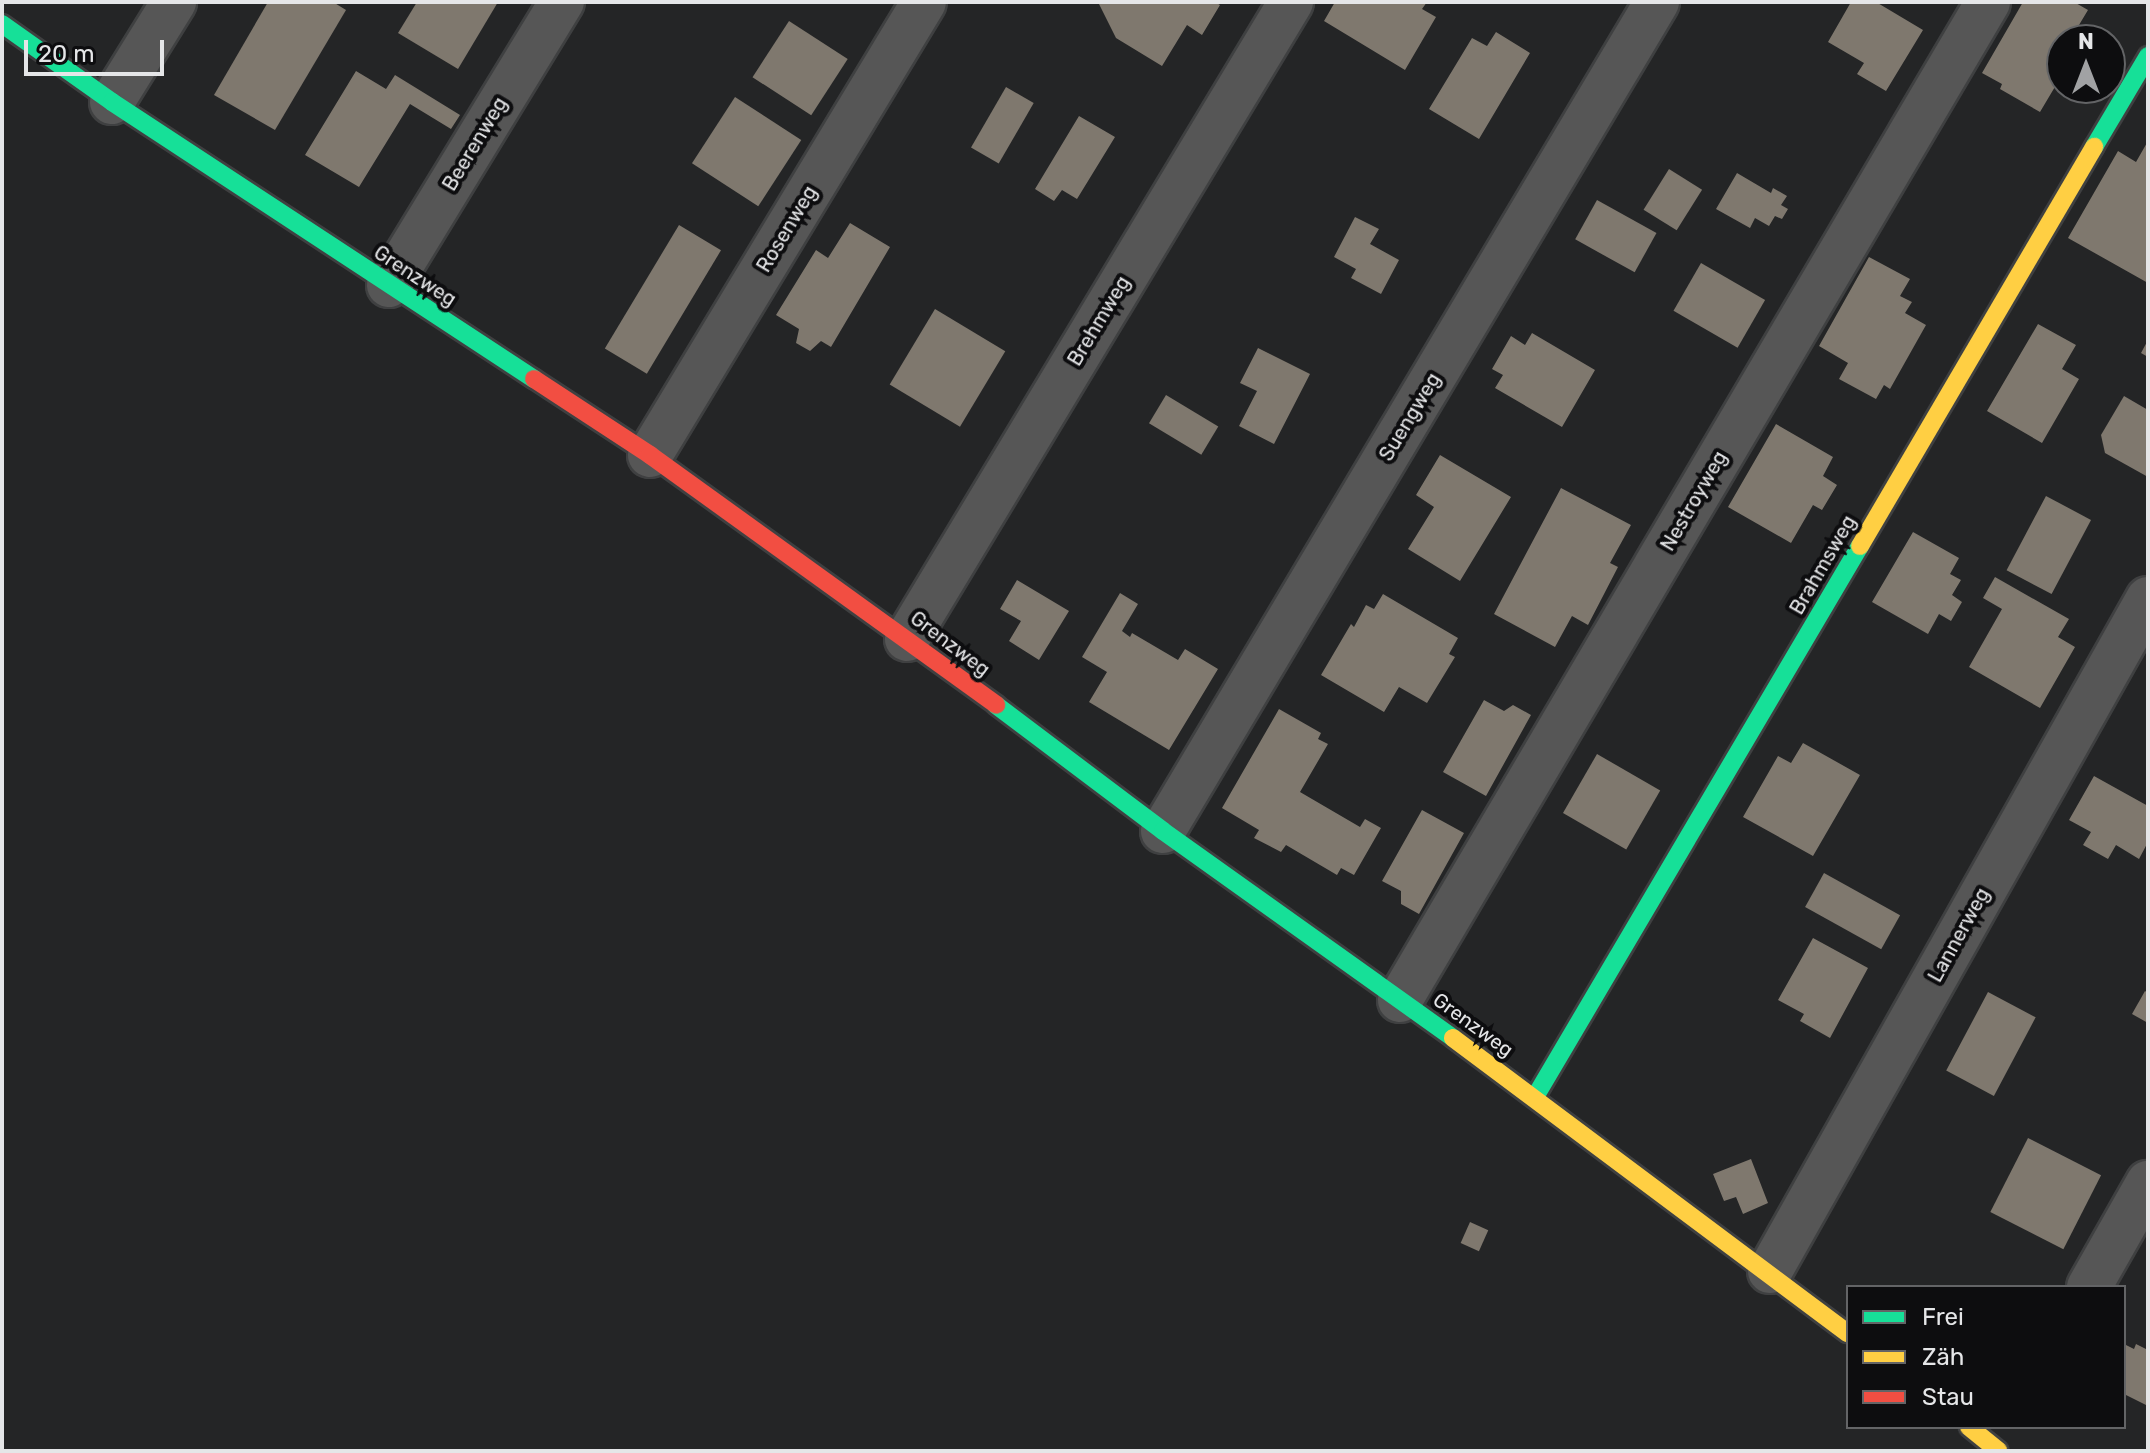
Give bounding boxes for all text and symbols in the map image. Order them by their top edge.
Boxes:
scale bar [28,24,168,74]
north arrow [2046,24,2126,104]
text: N [2078,28,2094,55]
text: 20 m [38,40,95,68]
street label: Beerenweg [438,93,512,195]
street label: Rosenweg [752,181,822,277]
street label: Grenzweg [369,240,461,312]
street label: Brehmweg [1063,272,1135,370]
street label: Suengweg [1374,369,1446,465]
street label: Nestroyweg [1656,447,1732,555]
street label: Brahmsweg [1785,511,1861,619]
street label: Grenzweg [905,606,995,682]
street label: Lannerweg [1923,884,1995,986]
street label: Grenzweg [1428,988,1518,1062]
legend [1846,1285,2126,1429]
text: Frei [1922,1303,1964,1331]
text: Zäh [1922,1343,1964,1371]
text: Stau [1922,1383,1974,1411]

